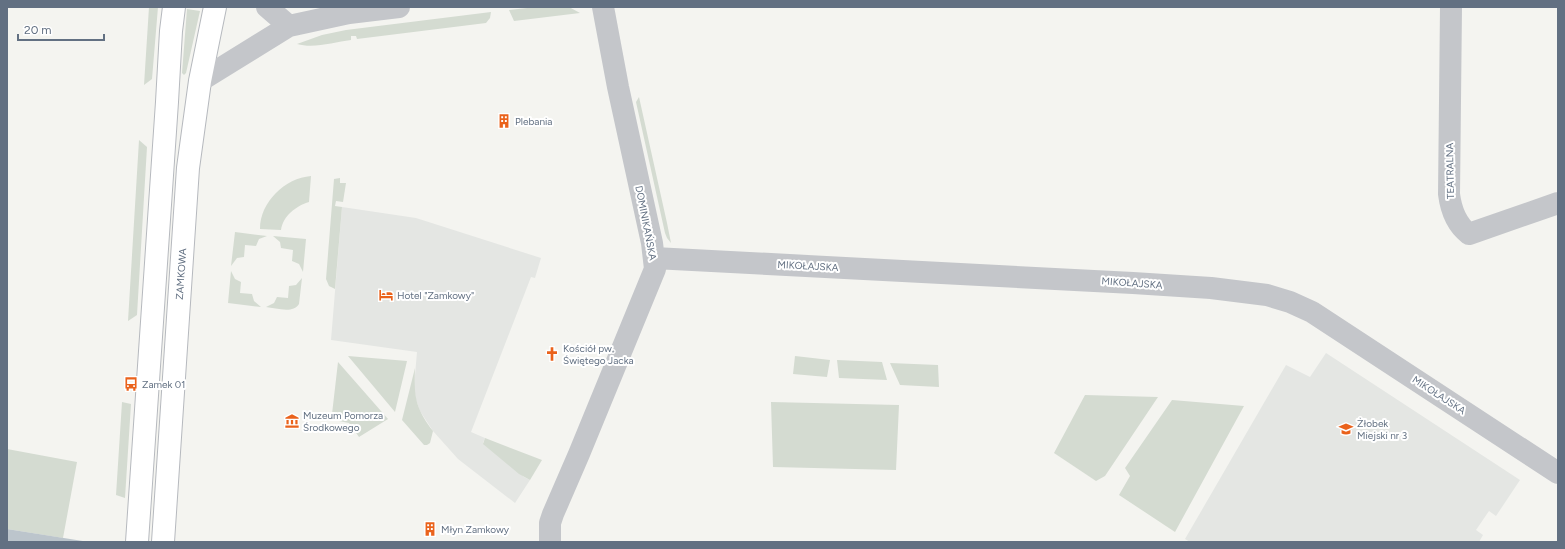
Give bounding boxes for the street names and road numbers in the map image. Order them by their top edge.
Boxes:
street label: TEATRALNA [1443,142,1457,199]
street label: DOMINIKAŃSKA [632,185,660,262]
street label: ZAMKOWA [173,248,189,300]
street label: MIKOŁAJSKA [777,258,839,274]
street label: MIKOŁAJSKA [1101,274,1163,292]
street label: MIKOŁAJSKA [1410,373,1468,417]

